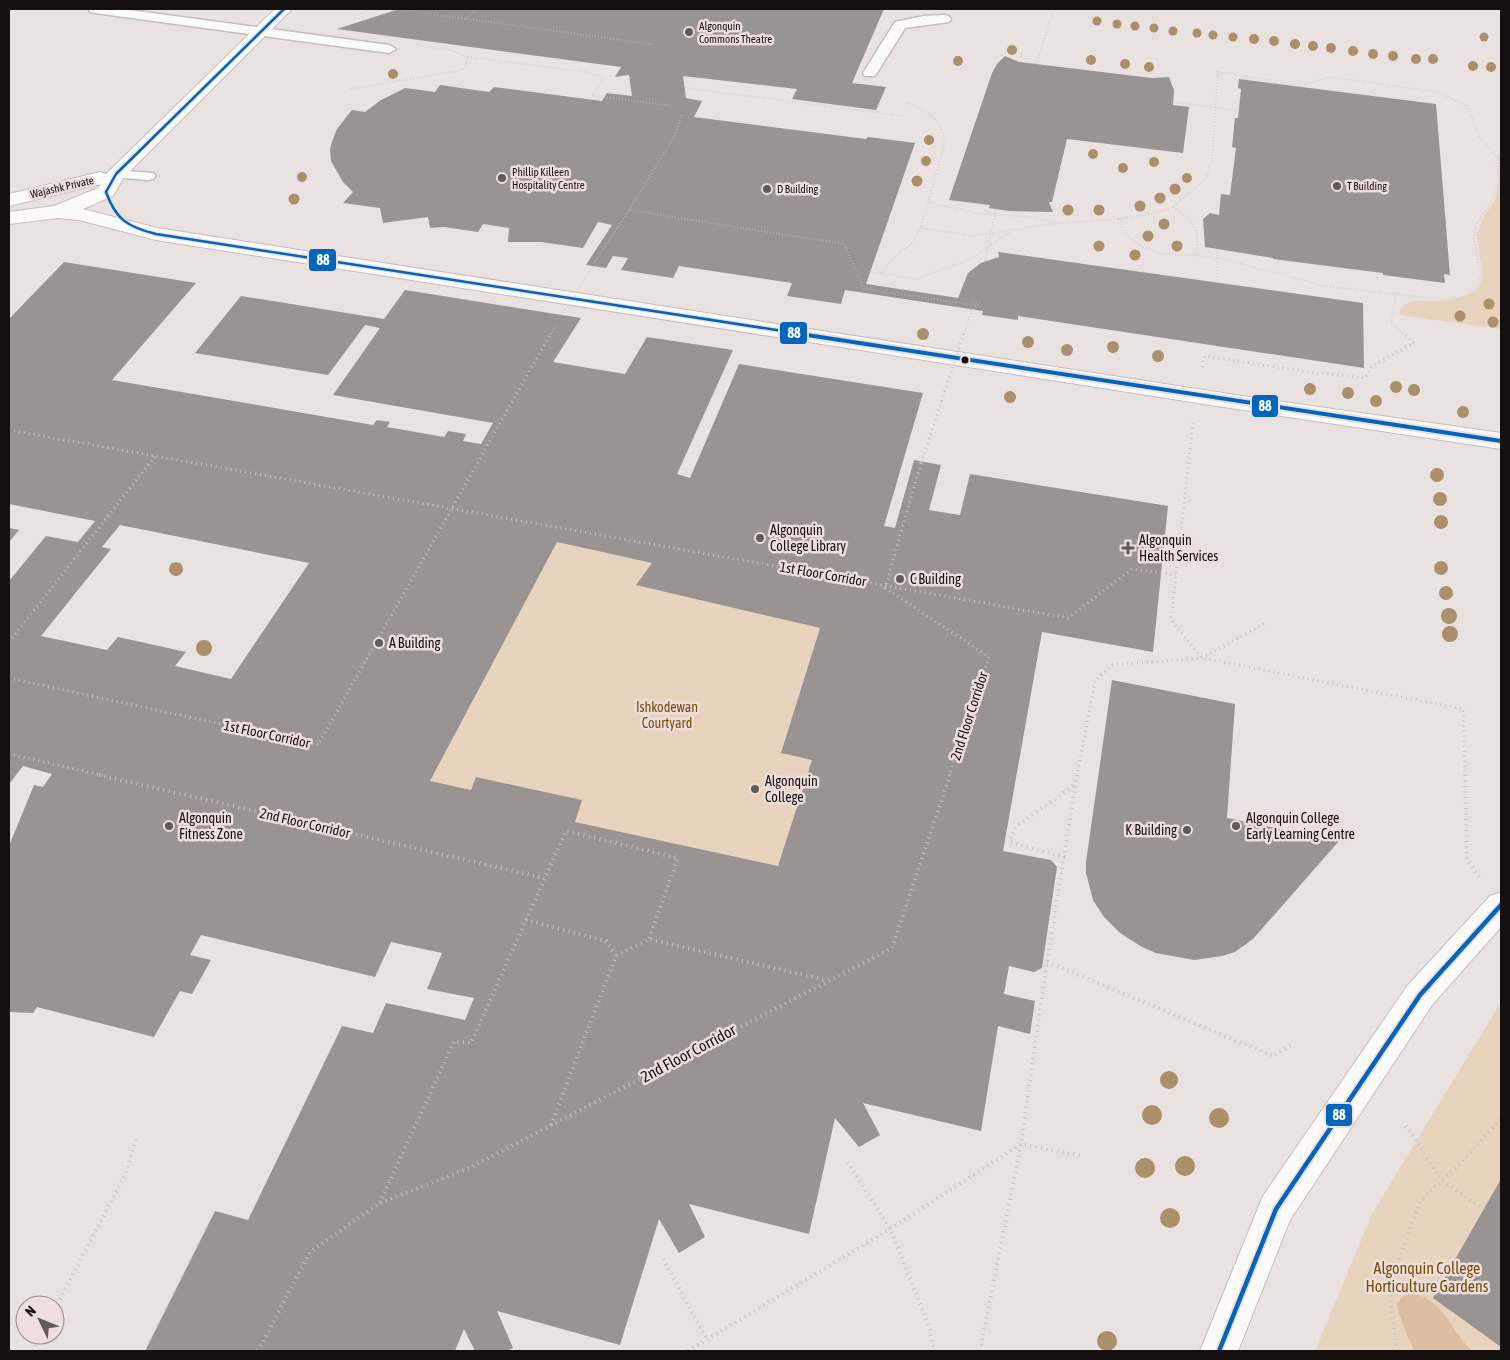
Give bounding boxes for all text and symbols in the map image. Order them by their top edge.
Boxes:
place label: Algonquin Commons Theatre [699,20,772,45]
marker: Algonquin Commons Theatre [683,26,695,38]
place label: Phillip Killeen Hospitality Centre [512,166,585,191]
marker: Phillip Killeen Hospitality Centre [496,172,508,184]
street label: Wajashk Private [29,174,95,200]
marker: T Building [1331,180,1343,192]
place label: T Building [1347,180,1387,192]
marker: D Building [761,183,773,195]
place label: D Building [777,183,819,195]
line badge: 88 [308,248,337,272]
text: 88 [316,252,330,268]
line badge: 88 [779,321,808,345]
text: 88 [787,325,801,341]
unlabelled marker [960,355,970,365]
line badge: 88 [1251,394,1279,418]
text: 88 [1258,398,1272,414]
place label: Algonquin College Library [770,522,846,554]
marker: Algonquin College Library [754,532,766,544]
place label: Algonquin Health Services [1139,532,1218,564]
marker: Algonquin Health Services [1121,541,1135,555]
street label: 1st Floor Corridor [778,559,868,590]
place label: C Building [910,571,961,587]
marker: C Building [894,573,906,585]
place label: A Building [389,635,441,651]
marker: A Building [373,637,385,649]
street label: 2nd Floor Corridor [947,669,991,762]
park label: Ishkodewan Courtyard [636,699,698,731]
street label: 1st Floor Corridor [222,717,312,751]
place label: Algonquin College [765,773,818,805]
marker: Algonquin College [749,783,761,795]
street label: 2nd Floor Corridor [258,805,352,841]
place label: Algonquin Fitness Zone [179,810,243,842]
place label: Algonquin College Early Learning Centre [1246,810,1355,842]
marker: Algonquin Fitness Zone [163,820,175,832]
marker: Algonquin College Early Learning Centre [1230,820,1242,832]
place label: K Building [1125,822,1177,838]
marker: K Building [1181,824,1193,836]
street label: 2nd Floor Corridor [637,1020,739,1086]
line badge: 88 [1325,1103,1353,1127]
text: 88 [1332,1107,1346,1123]
park label: Algonquin College Horticulture Gardens [1366,1259,1489,1295]
north arrow [15,1295,65,1345]
text: N [22,1303,39,1320]

